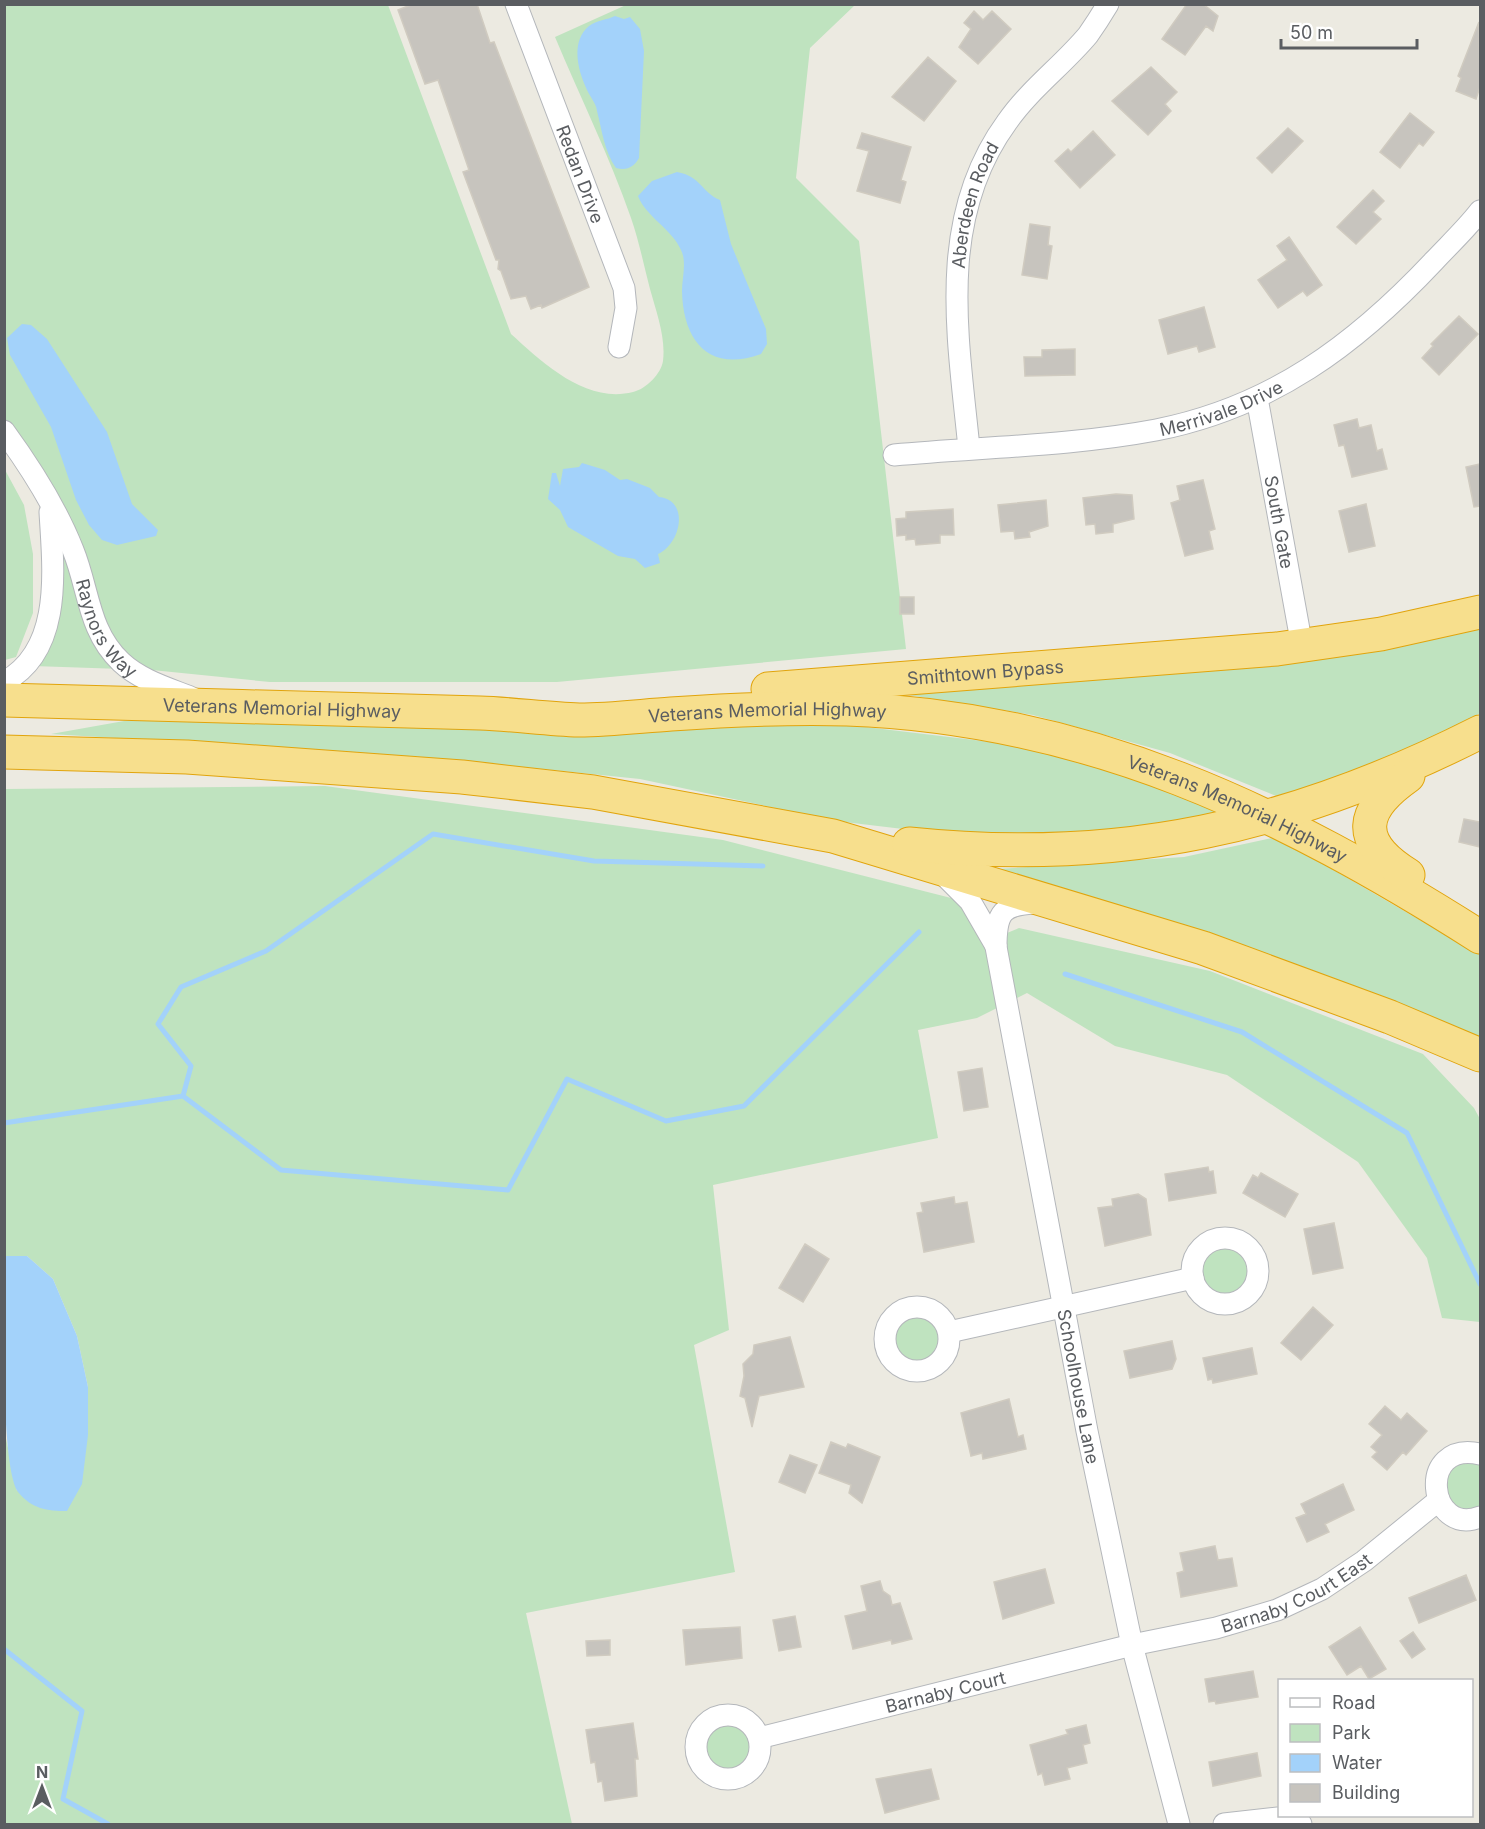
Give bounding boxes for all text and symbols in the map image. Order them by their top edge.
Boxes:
scale bar [1281,12,1418,50]
text: 50 m [1290,22,1333,43]
street label: Redan Drive [553,122,609,226]
street label: Aberdeen Road [947,138,1002,269]
street label: Merrivale Drive [1157,376,1286,440]
street label: South Gate [1261,474,1298,570]
street label: Raynors Way [72,576,141,682]
street label: Smithtown Bypass [906,655,1064,689]
street label: Veterans Memorial Highway [162,694,401,721]
street label: Veterans Memorial Highway [647,698,887,726]
street label: Veterans Memorial Highway [1125,750,1351,867]
street label: Schoolhouse Lane [1054,1307,1104,1466]
street label: Barnaby Court East [1218,1549,1376,1636]
street label: Barnaby Court [883,1666,1008,1717]
legend [1278,1679,1473,1817]
text: Road [1332,1692,1375,1713]
text: Park [1332,1722,1371,1743]
text: Water [1332,1752,1382,1773]
north arrow [12,1757,72,1817]
text: N [36,1762,48,1782]
text: Building [1332,1782,1400,1803]

